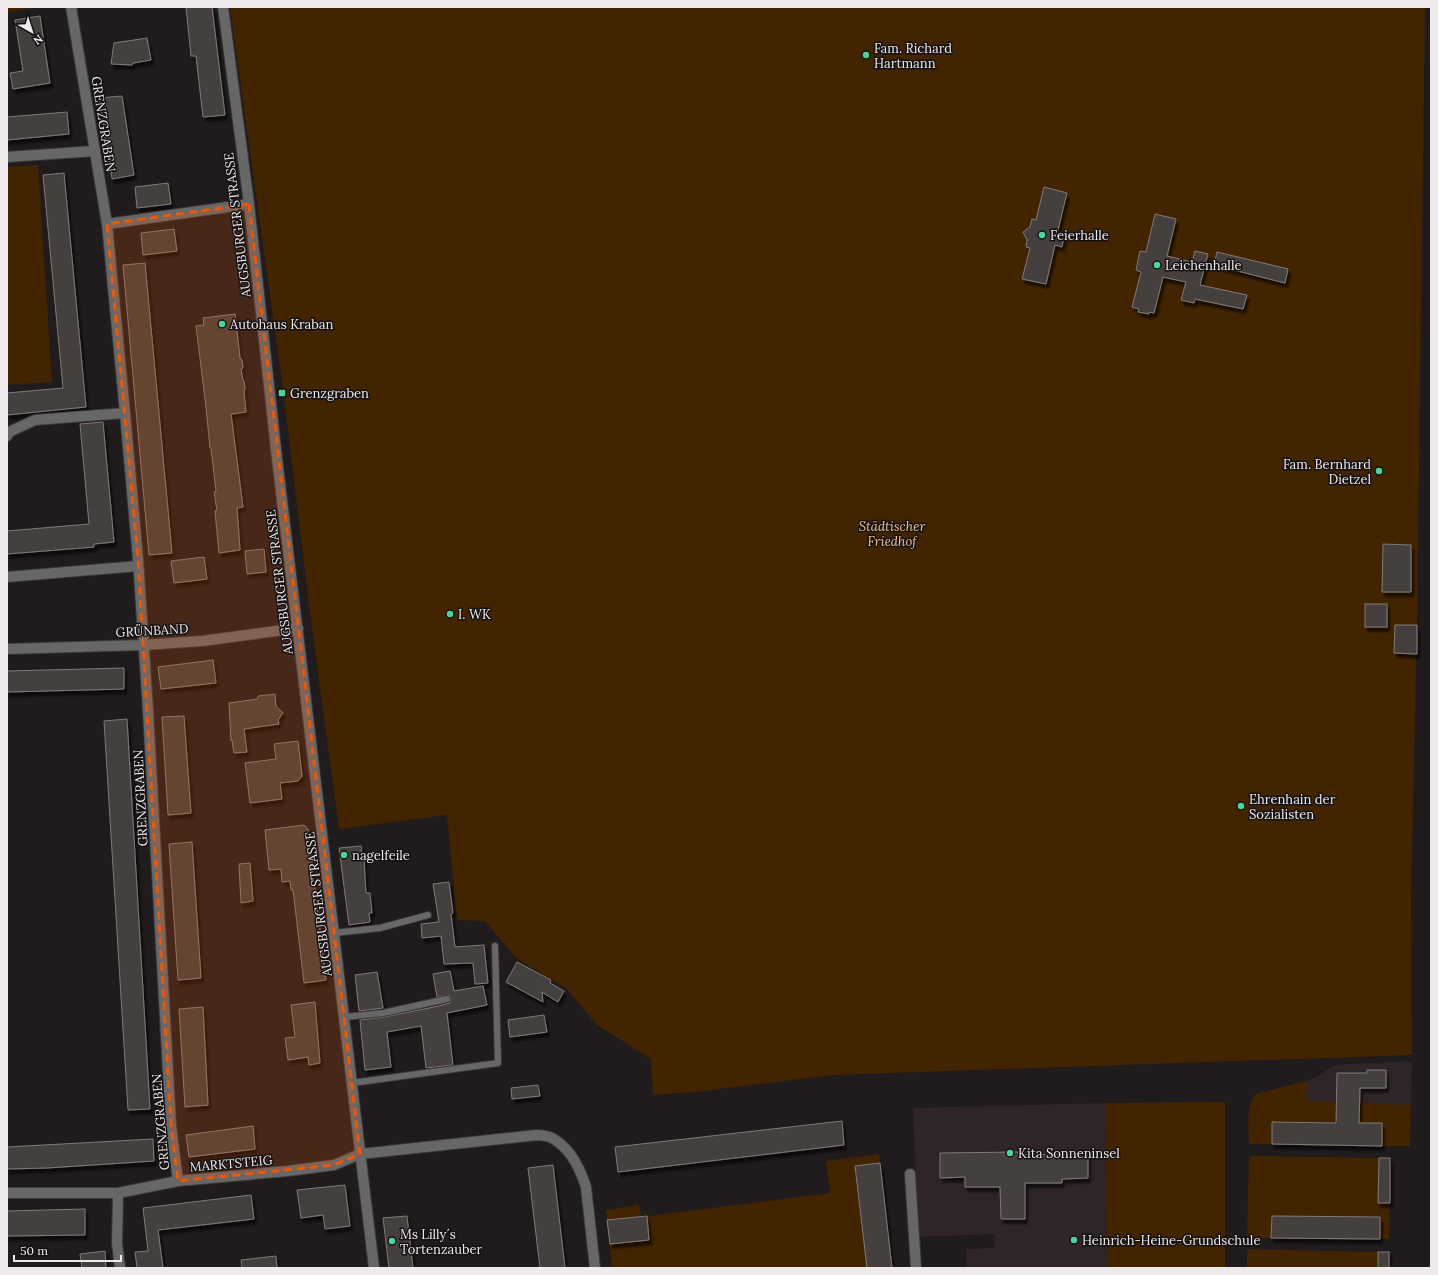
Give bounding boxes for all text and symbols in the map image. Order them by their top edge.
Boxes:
north arrow [12,12,52,52]
text: N [30,32,46,48]
place label: Fam. Richard Hartmann [874,40,952,72]
marker: Fam. Richard Hartmann [861,50,871,60]
street label: GRENZGRABEN [88,75,119,173]
street label: AUGSBURGER STRASSE [220,152,255,299]
place label: Feierhalle [1050,227,1109,244]
marker: Feierhalle [1037,230,1047,240]
place label: Leichenhalle [1165,257,1241,274]
marker: Leichenhalle [1152,260,1162,270]
place label: Autohaus Kraban [229,316,334,333]
marker: Autohaus Kraban [217,319,227,329]
place label: Grenzgraben [290,385,369,402]
marker: Grenzgraben [277,388,287,398]
place label: Fam. Bernhard Dietzel [1283,456,1371,488]
marker: Fam. Bernhard Dietzel [1374,466,1384,476]
street label: AUGSBURGER STRASSE [262,509,297,656]
park label: Städtischer Friedhof [859,518,925,550]
place label: I. WK [458,606,491,623]
marker: I. WK [445,609,455,619]
street label: GRÜNBAND [115,620,189,641]
street label: GRENZGRABEN [129,749,152,847]
place label: Ehrenhain der Sozialisten [1249,791,1336,823]
marker: Ehrenhain der Sozialisten [1236,801,1246,811]
street label: AUGSBURGER STRASSE [301,831,336,978]
place label: nagelfeile [352,847,410,864]
marker: nagelfeile [339,850,349,860]
street label: GRENZGRABEN [148,1073,173,1171]
place label: Kita Sonneninsel [1018,1145,1120,1162]
marker: Kita Sonneninsel [1005,1148,1015,1158]
street label: MARKTSTEIG [189,1151,273,1176]
place label: Ms Lilly´s Tortenzauber [400,1226,483,1258]
place label: Heinrich-Heine-Grundschule [1082,1232,1260,1249]
marker: Heinrich-Heine-Grundschule [1069,1235,1079,1245]
marker: Ms Lilly´s Tortenzauber [387,1236,397,1246]
scale bar [14,1237,121,1263]
text: 50 m [20,1243,48,1258]

